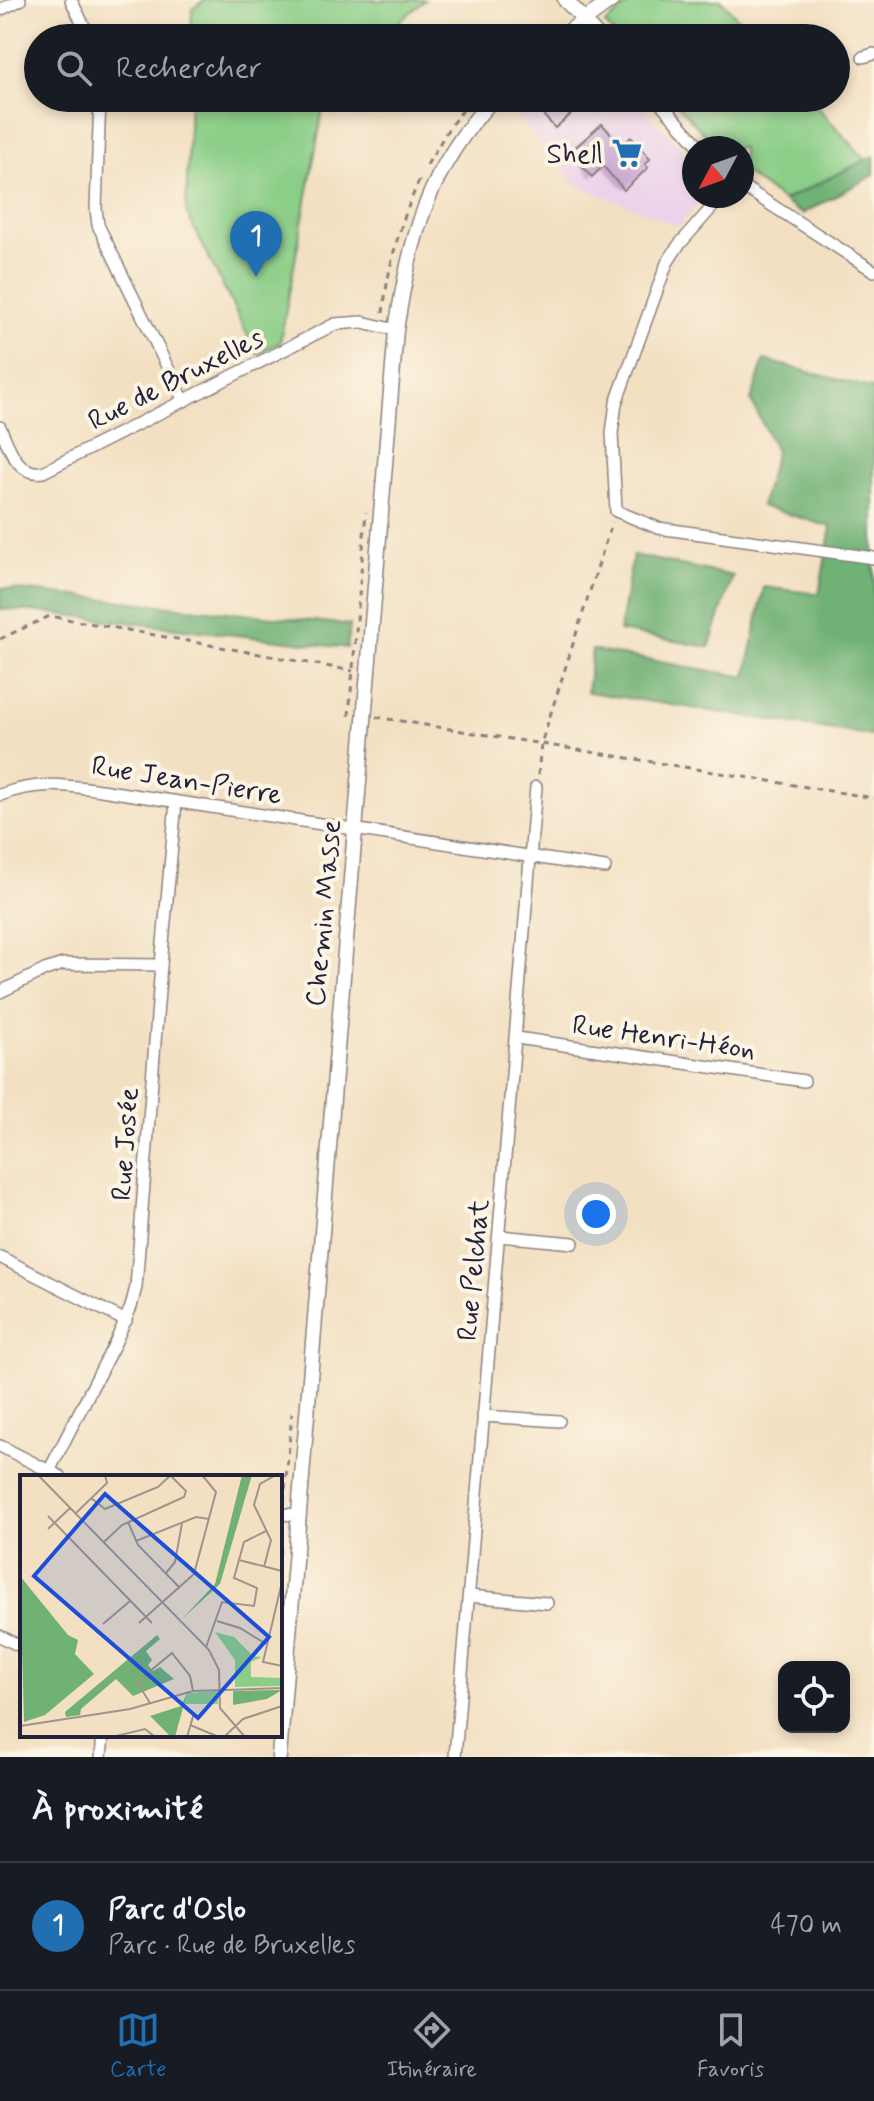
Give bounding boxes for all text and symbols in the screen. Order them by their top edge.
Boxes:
search box [24,24,850,112]
icon: search [52,46,96,90]
text: Rechercher [116,49,262,88]
supermarket icon: Shell [610,136,644,170]
north arrow [682,136,754,208]
place label: Shell [547,137,603,174]
pin: 1 [230,211,282,277]
street label: Rue de Bruxelles [82,320,270,440]
street label: Rue Jean-Pierre [89,748,284,815]
street label: Chemin Masse [298,818,351,1008]
street label: Rue Henri-Héon [570,1007,758,1070]
street label: Rue Josée [104,1086,149,1202]
your location [576,1194,616,1234]
street label: Rue Pelchat [450,1197,499,1343]
inset map [20,1475,282,1737]
map controls [778,1661,850,1733]
button: locate [778,1661,850,1733]
text: À proximité [32,1787,203,1832]
text: Parc d'Oslo [108,1890,246,1929]
text: 1 [52,1909,64,1943]
text: 470 m [770,1909,842,1943]
text: Parc · Rue de Bruxelles [108,1929,355,1963]
tab: Carte [110,2008,166,2084]
tab: Itinéraire [387,2008,477,2084]
tab: Favoris [697,2008,764,2084]

